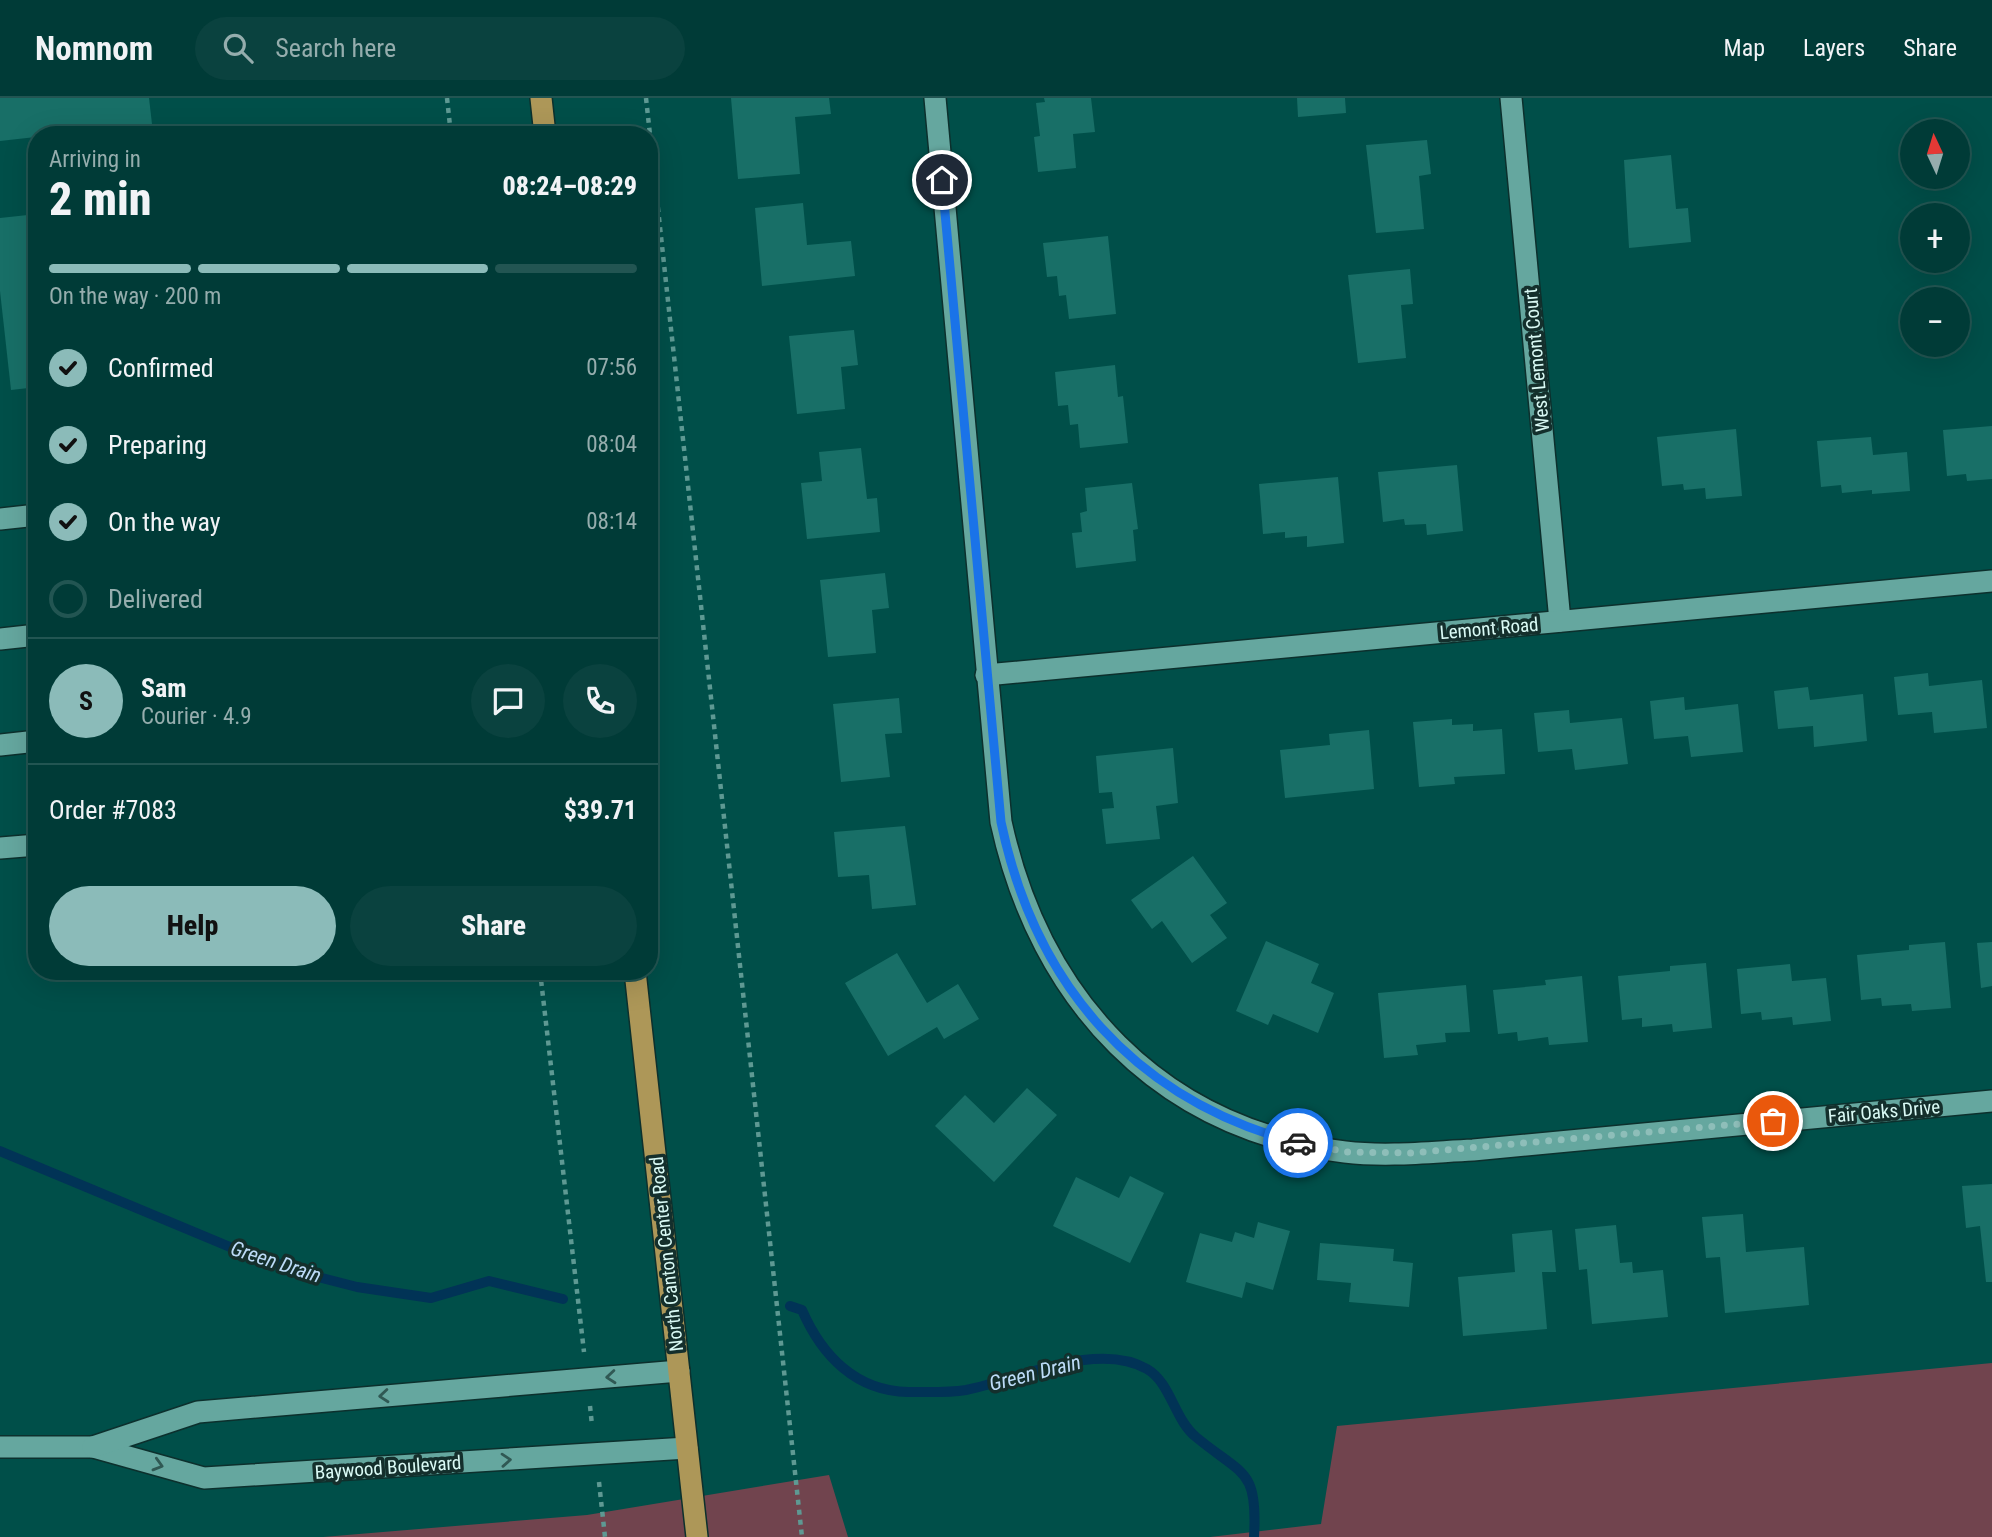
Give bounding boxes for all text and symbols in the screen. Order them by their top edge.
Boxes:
search box [195,17,685,80]
text: Nomnom [35,29,153,68]
icon: search [219,29,257,67]
text: Search here [275,33,396,63]
text: Map [1724,34,1765,62]
text: Layers [1803,34,1865,62]
text: Share [1903,34,1957,62]
north arrow [1900,119,1970,189]
map controls [1900,119,1970,357]
text: Arriving in [49,146,141,173]
pin [912,150,972,210]
icon: home [923,161,961,199]
text: 08:24–08:29 [503,171,637,201]
text: 2 min [49,172,152,226]
button: + [1900,203,1970,273]
text: On the way · 200 m [49,283,221,310]
street label: West Lemont Court [1519,287,1554,433]
button: − [1900,287,1970,357]
icon: check [49,349,87,387]
text: Confirmed [108,353,214,383]
text: 07:56 [586,354,637,381]
icon: check [49,426,87,464]
text: Preparing [108,430,207,460]
text: 08:04 [586,431,637,458]
icon: check [49,503,87,541]
text: On the way [108,507,221,537]
text: 08:14 [586,508,637,535]
text: Delivered [108,584,203,614]
street label: Lemont Road [1439,613,1539,644]
button: chat [471,664,545,738]
button: phone [563,664,637,738]
text: Sam [141,673,187,703]
text: S [79,686,93,716]
text: Courier · 4.9 [141,703,252,730]
text: Order #7083 [49,795,177,825]
text: $39.71 [564,795,637,825]
button: Help [49,886,336,966]
button: Share [350,886,637,966]
pin [1743,1091,1803,1151]
street label: Fair Oaks Drive [1827,1095,1941,1128]
icon: bag [1754,1102,1792,1140]
courier [1263,1108,1333,1178]
icon: car [1279,1124,1317,1162]
street label: North Canton Center Road [645,1155,688,1353]
water label: Green Drain [228,1236,324,1288]
water label: Green Drain [987,1350,1083,1396]
one-way arrow [605,1369,616,1384]
one-way arrow [378,1388,389,1403]
street label: Baywood Boulevard [314,1451,462,1484]
one-way arrow [501,1452,512,1467]
one-way arrow [152,1457,164,1472]

